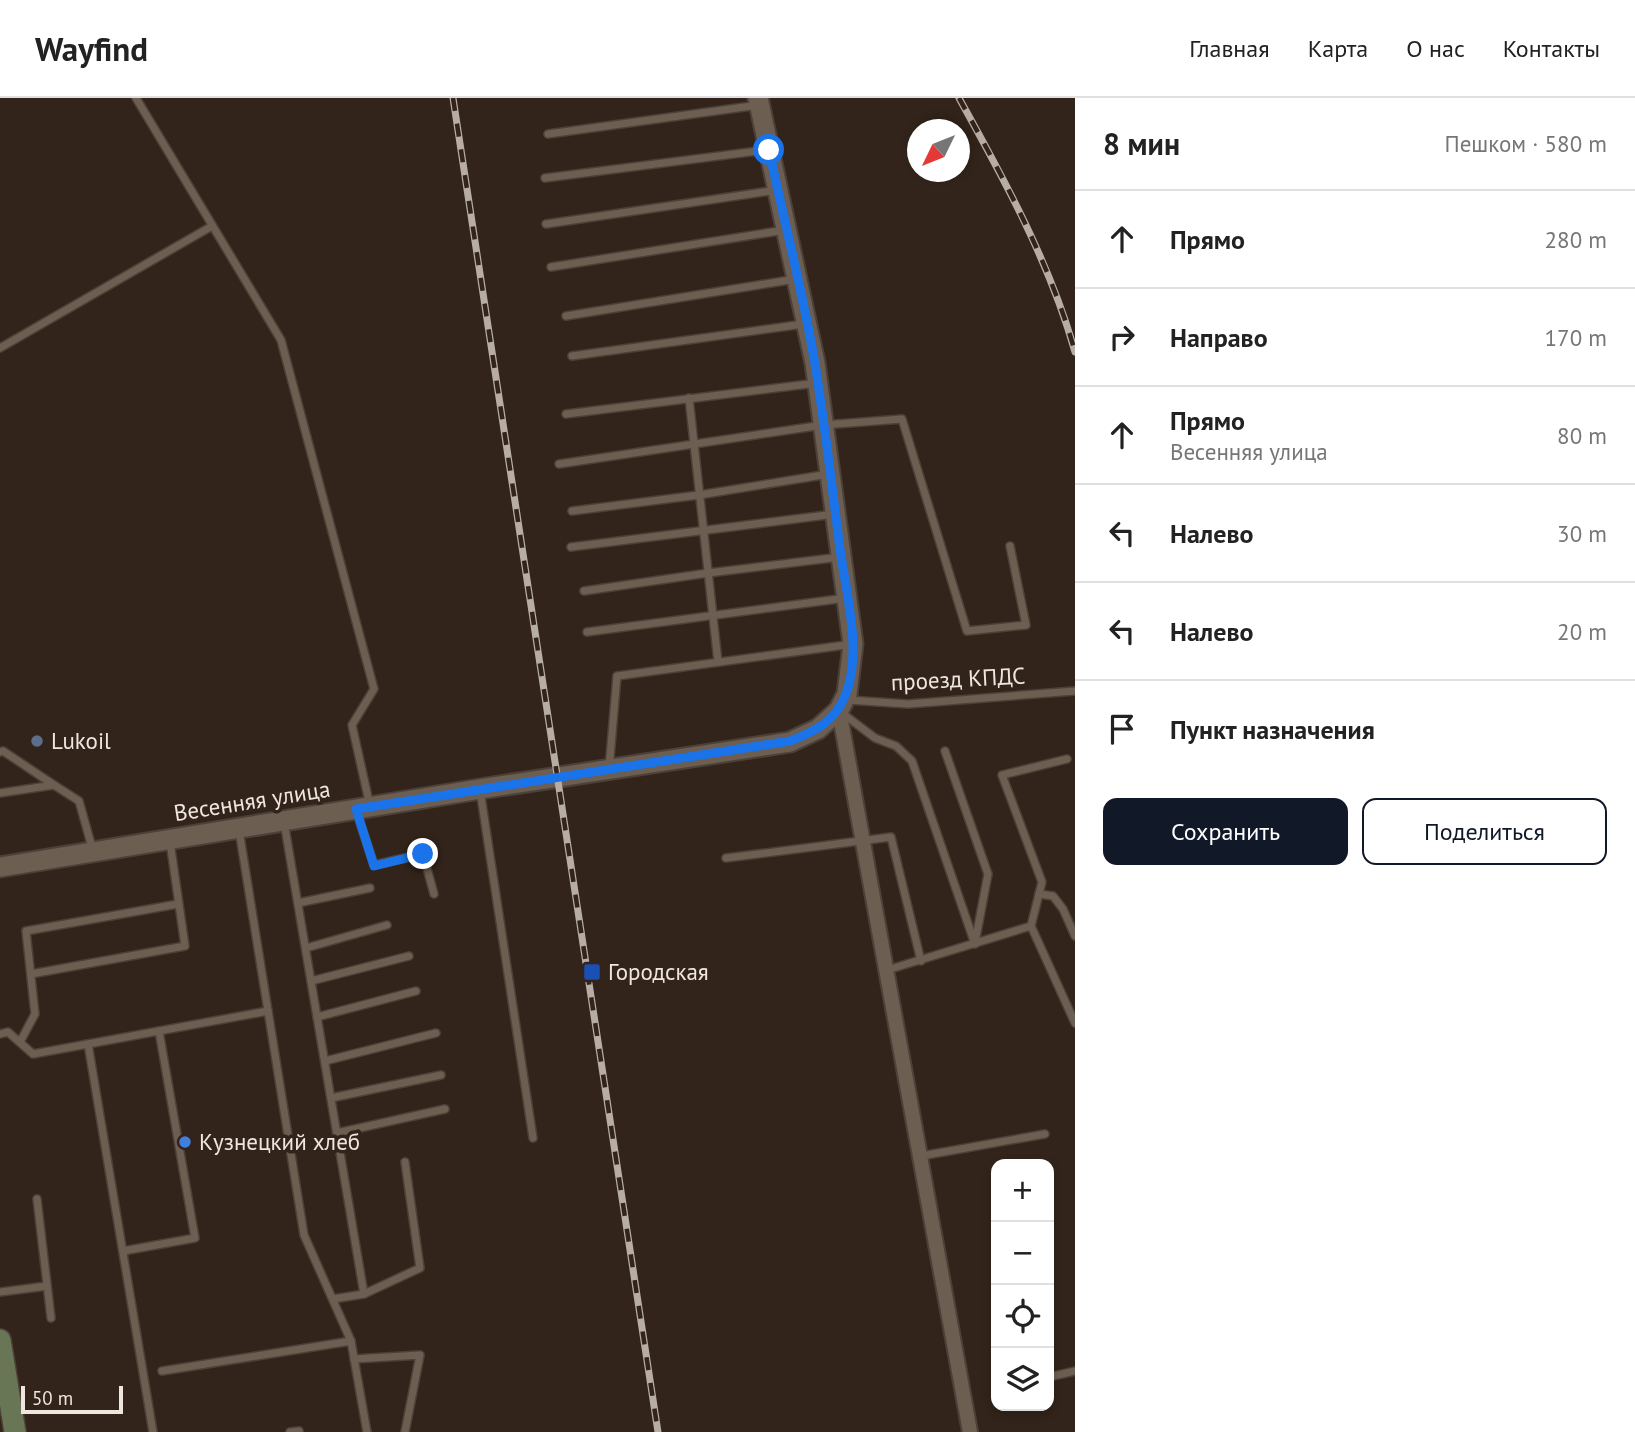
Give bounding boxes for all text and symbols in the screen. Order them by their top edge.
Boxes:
text: Wayfind [35,27,148,70]
text: Главная [1189,33,1270,64]
text: Карта [1308,33,1368,64]
text: О нас [1406,33,1465,64]
text: Контакты [1503,33,1600,64]
north arrow [907,119,970,182]
text: 8 мин [1103,124,1180,163]
text: Пешком · 580 m [1444,129,1607,158]
route start [753,134,784,165]
icon: ahead [1103,220,1141,258]
text: Прямо [1170,223,1245,256]
text: 280 m [1545,225,1607,254]
icon: right [1103,318,1141,356]
text: Направо [1170,321,1268,354]
text: 170 m [1545,323,1607,352]
text: Прямо [1170,404,1245,437]
icon: ahead [1103,416,1141,454]
text: 80 m [1557,421,1607,450]
text: Весенняя улица [1170,437,1328,466]
icon: left [1103,514,1141,552]
text: Налево [1170,517,1254,550]
text: 30 m [1557,519,1607,548]
icon: left [1103,612,1141,650]
text: Налево [1170,615,1254,648]
text: 20 m [1557,617,1607,646]
street label: проезд КПДС [890,660,1026,697]
icon: arrive [1103,710,1141,748]
text: Пункт назначения [1170,713,1375,746]
place label: Lukoil [51,726,111,755]
marker: Lukoil [29,733,45,749]
street label: Весенняя улица [172,774,332,827]
button: Сохранить [1103,798,1348,865]
button: Поделиться [1362,798,1607,865]
route end [407,838,438,869]
place label: Городская [608,957,709,986]
marker: Городская [582,962,602,982]
place label: Кузнецкий хлеб [199,1127,360,1156]
marker: Кузнецкий хлеб [177,1134,193,1150]
map controls [991,1159,1054,1411]
button: + [991,1159,1054,1222]
button: − [991,1222,1054,1285]
button: locate [991,1285,1054,1348]
button: layers [991,1348,1054,1411]
scale bar [21,1383,122,1415]
text: 50 m [32,1386,73,1410]

